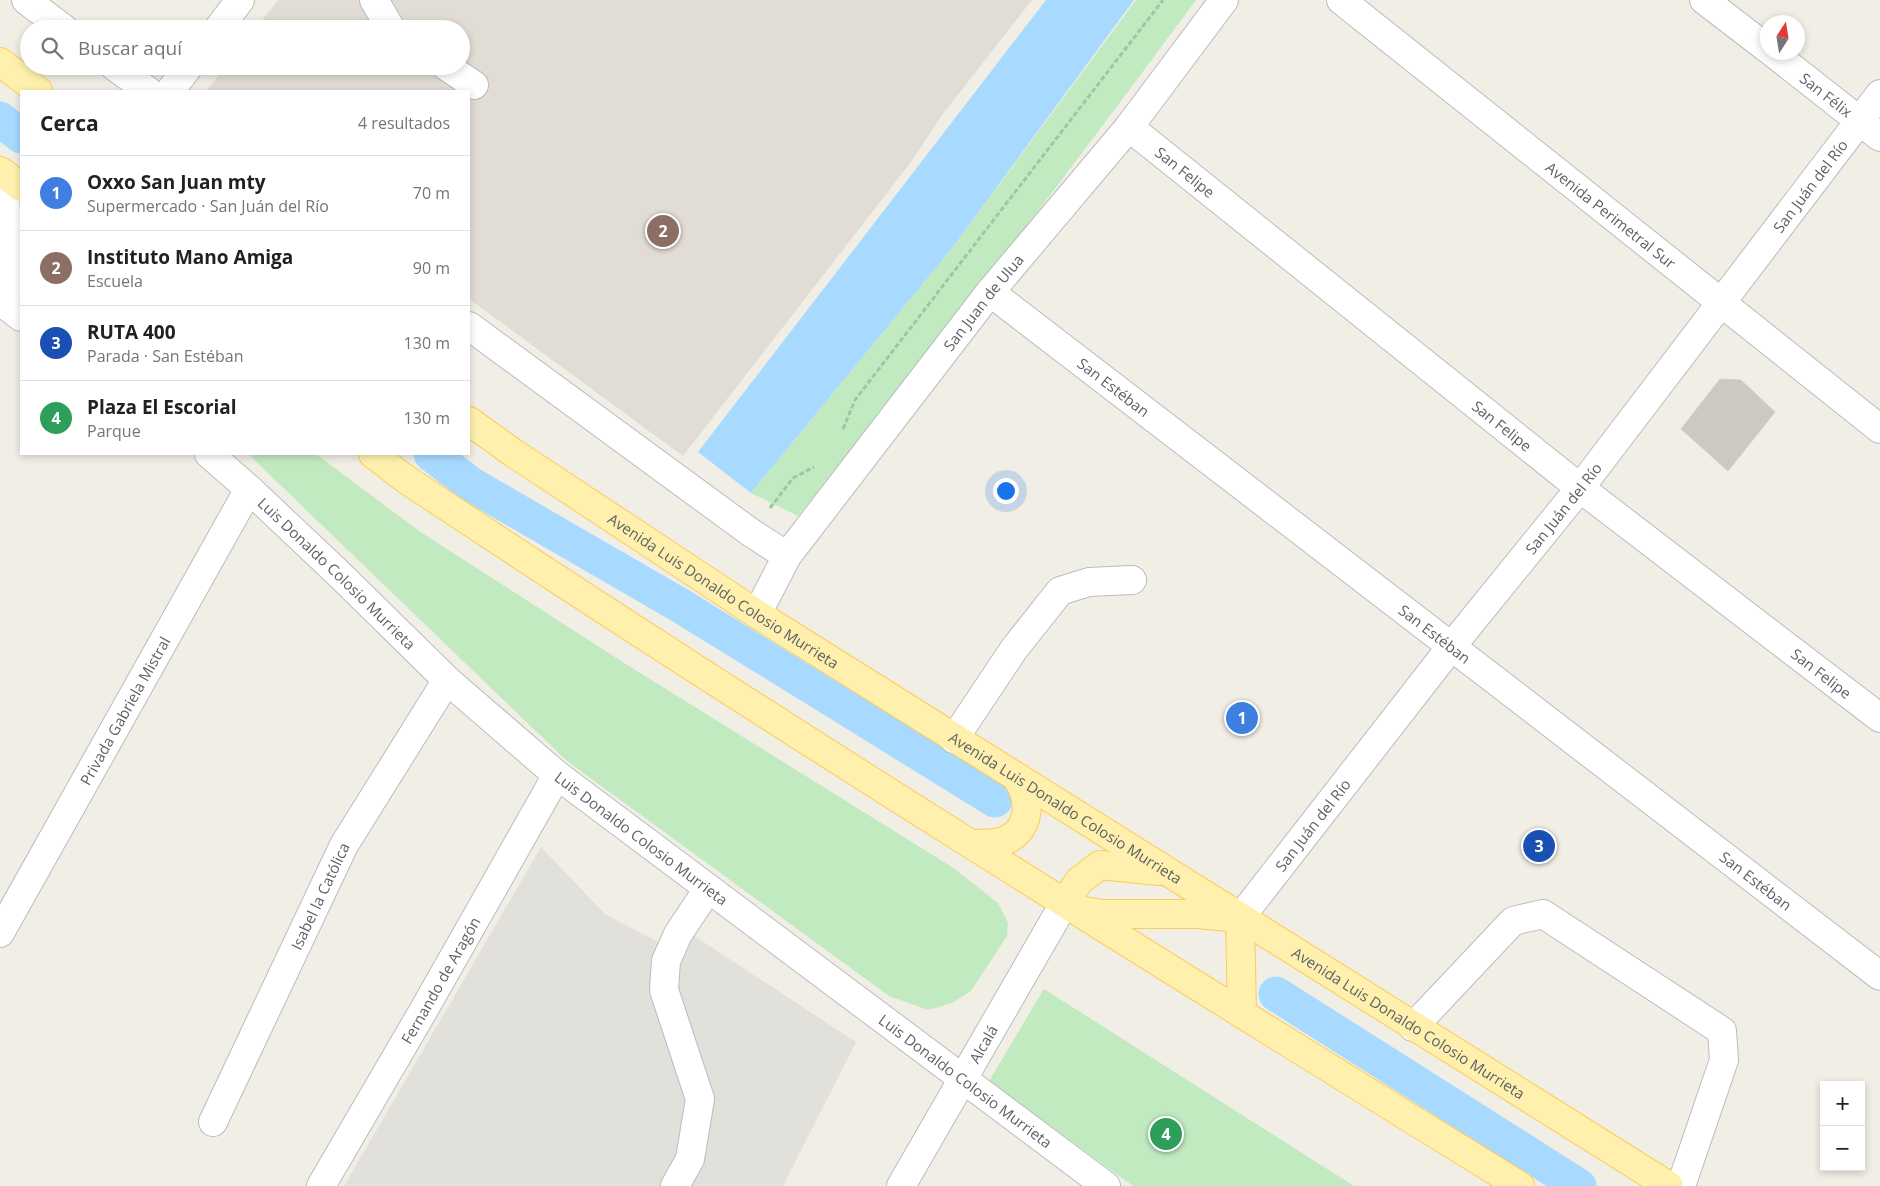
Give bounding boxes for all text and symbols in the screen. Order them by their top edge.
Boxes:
north arrow [1760,15,1805,60]
search box [20,20,470,75]
icon: search [38,34,66,62]
text: Buscar aquí [78,35,182,61]
street label: San Félix [1796,68,1857,122]
text: Cerca [40,109,99,137]
text: 4 resultados [358,112,450,134]
street label: San Juán del Río [1768,135,1852,236]
street label: San Felipe [1151,142,1219,202]
street label: Avenida Perimetral Sur [1542,157,1680,273]
text: Oxxo San Juan mty [87,169,266,195]
text: 1 [51,182,61,204]
text: 70 m [413,182,450,204]
text: Supermercado · San Juán del Río [87,195,329,217]
pin: 2 [647,212,679,250]
text: Instituto Mano Amiga [87,244,293,270]
street label: San Juan de Ulua [939,250,1028,355]
text: 2 [51,257,61,279]
text: 90 m [413,257,450,279]
text: Escuela [87,270,143,292]
text: RUTA 400 [87,319,176,345]
text: 3 [51,332,61,354]
text: 130 m [404,332,450,354]
text: Parada · San Estéban [87,345,243,367]
street label: San Estéban [1074,353,1154,421]
text: Plaza El Escorial [87,394,237,420]
street label: San Felipe [1468,396,1536,456]
text: 4 [51,407,61,429]
text: 130 m [404,407,450,429]
text: Parque [87,420,141,442]
street label: San Juán del Río [1521,458,1606,558]
your location [993,478,1019,504]
street label: Luis Donaldo Colosio Murrieta [254,493,420,654]
street label: Avenida Luis Donaldo Colosio Murrieta [604,508,843,673]
street label: San Estéban [1395,600,1475,668]
street label: Privada Gabriela Mistral [75,633,174,788]
street label: San Felipe [1787,644,1856,703]
pin: 1 [1226,699,1258,737]
street label: Avenida Luis Donaldo Colosio Murrieta [945,727,1186,888]
street label: Luis Donaldo Colosio Murrieta [551,767,732,910]
street label: San Juán del Río [1270,775,1355,875]
pin: 3 [1523,827,1555,865]
street label: Isabel la Católica [286,839,354,953]
street label: San Estéban [1716,847,1796,915]
street label: Fernando de Aragón [396,913,485,1047]
street label: Avenida Luis Donaldo Colosio Murrieta [1288,942,1529,1103]
street label: Luis Donaldo Colosio Murrieta [875,1010,1056,1152]
street label: Alcalá [964,1021,1002,1067]
map controls [1820,1081,1865,1171]
button: + [1820,1081,1865,1126]
pin: 4 [1150,1115,1182,1153]
button: − [1820,1126,1865,1171]

